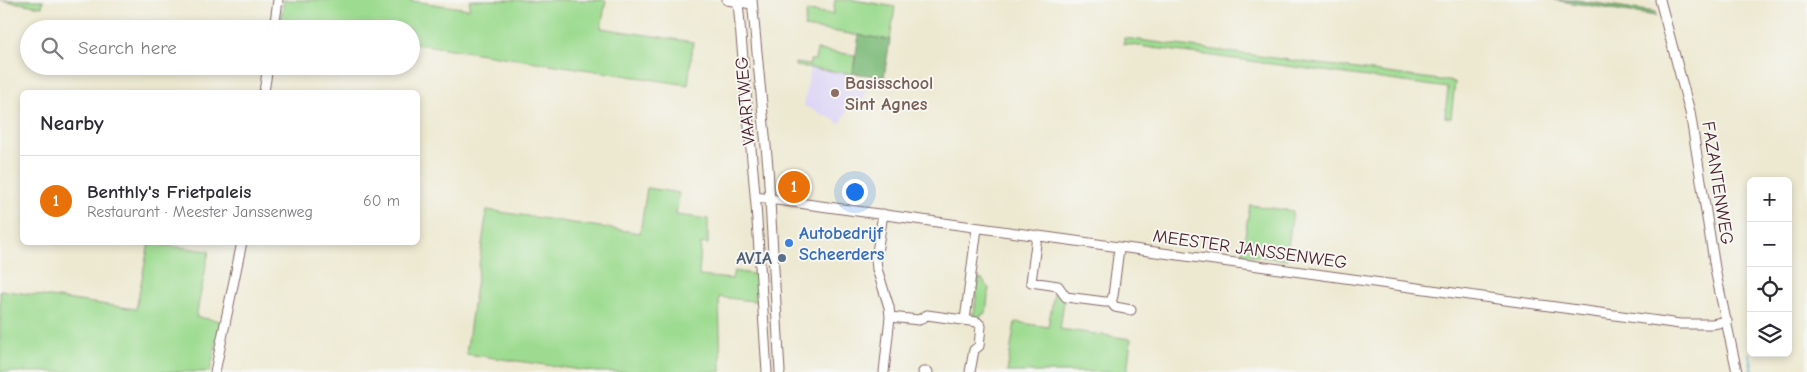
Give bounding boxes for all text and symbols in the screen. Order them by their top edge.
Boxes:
search box [20,20,420,75]
icon: search [38,34,66,62]
text: Search here [78,37,177,59]
street label: VAARTWEG [731,56,760,146]
place label: Basisschool Sint Agnes [845,73,933,115]
marker: Basisschool Sint Agnes [829,87,841,99]
text: Nearby [40,111,104,135]
street label: FAZANTENWEG [1697,120,1738,246]
pin: 1 [778,168,810,206]
map controls [1747,177,1792,357]
button: + [1747,177,1792,222]
your location [842,179,868,205]
text: Benthly's Frietpaleis [87,181,251,203]
text: 1 [53,192,59,210]
text: 60 m [363,192,400,210]
text: Restaurant · Meester Janssenweg [87,203,313,221]
button: − [1747,222,1792,267]
place label: Autobedrijf Scheerders [799,223,885,265]
street label: MEESTER JANSSENWEG [1151,225,1349,274]
marker: Autobedrijf Scheerders [783,237,795,249]
place label: AVIA [736,248,772,269]
marker: AVIA [776,252,788,264]
button: locate [1747,267,1792,312]
button: layers [1747,312,1792,357]

